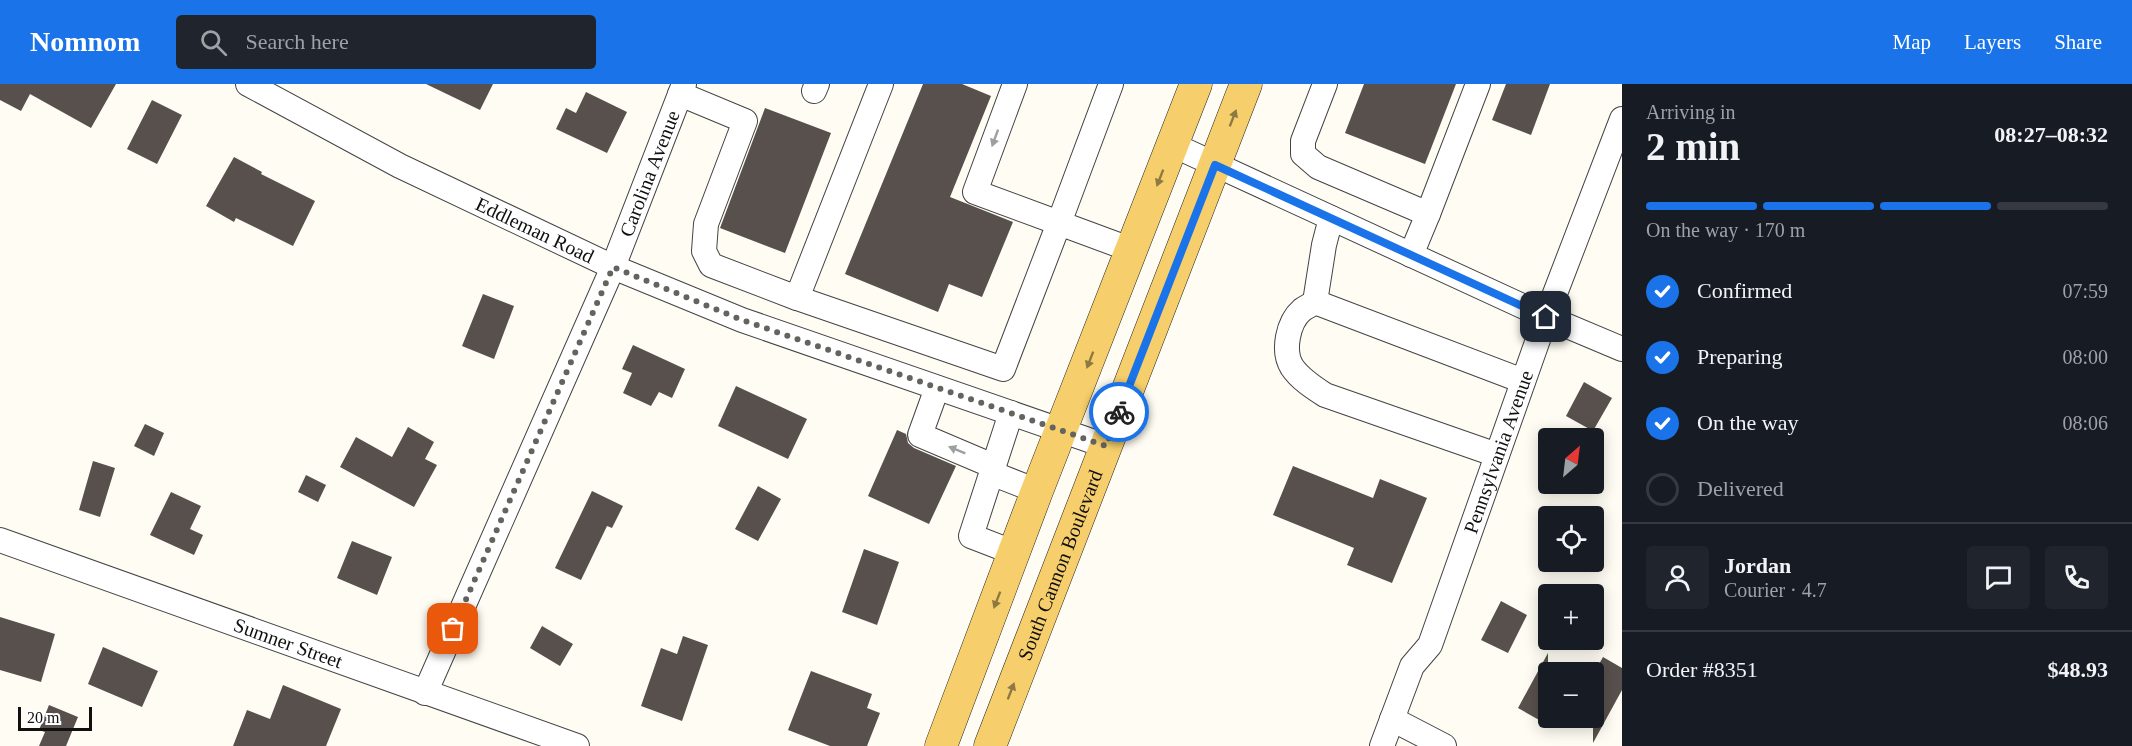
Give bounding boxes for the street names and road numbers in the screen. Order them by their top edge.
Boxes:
street label: Carolina Avenue [615,107,684,240]
street label: Eddleman Road [472,193,598,267]
street label: Pennsylvania Avenue [1459,367,1537,536]
street label: South Cannon Boulevard [1013,467,1107,663]
street label: Sumner Street [231,613,346,673]

